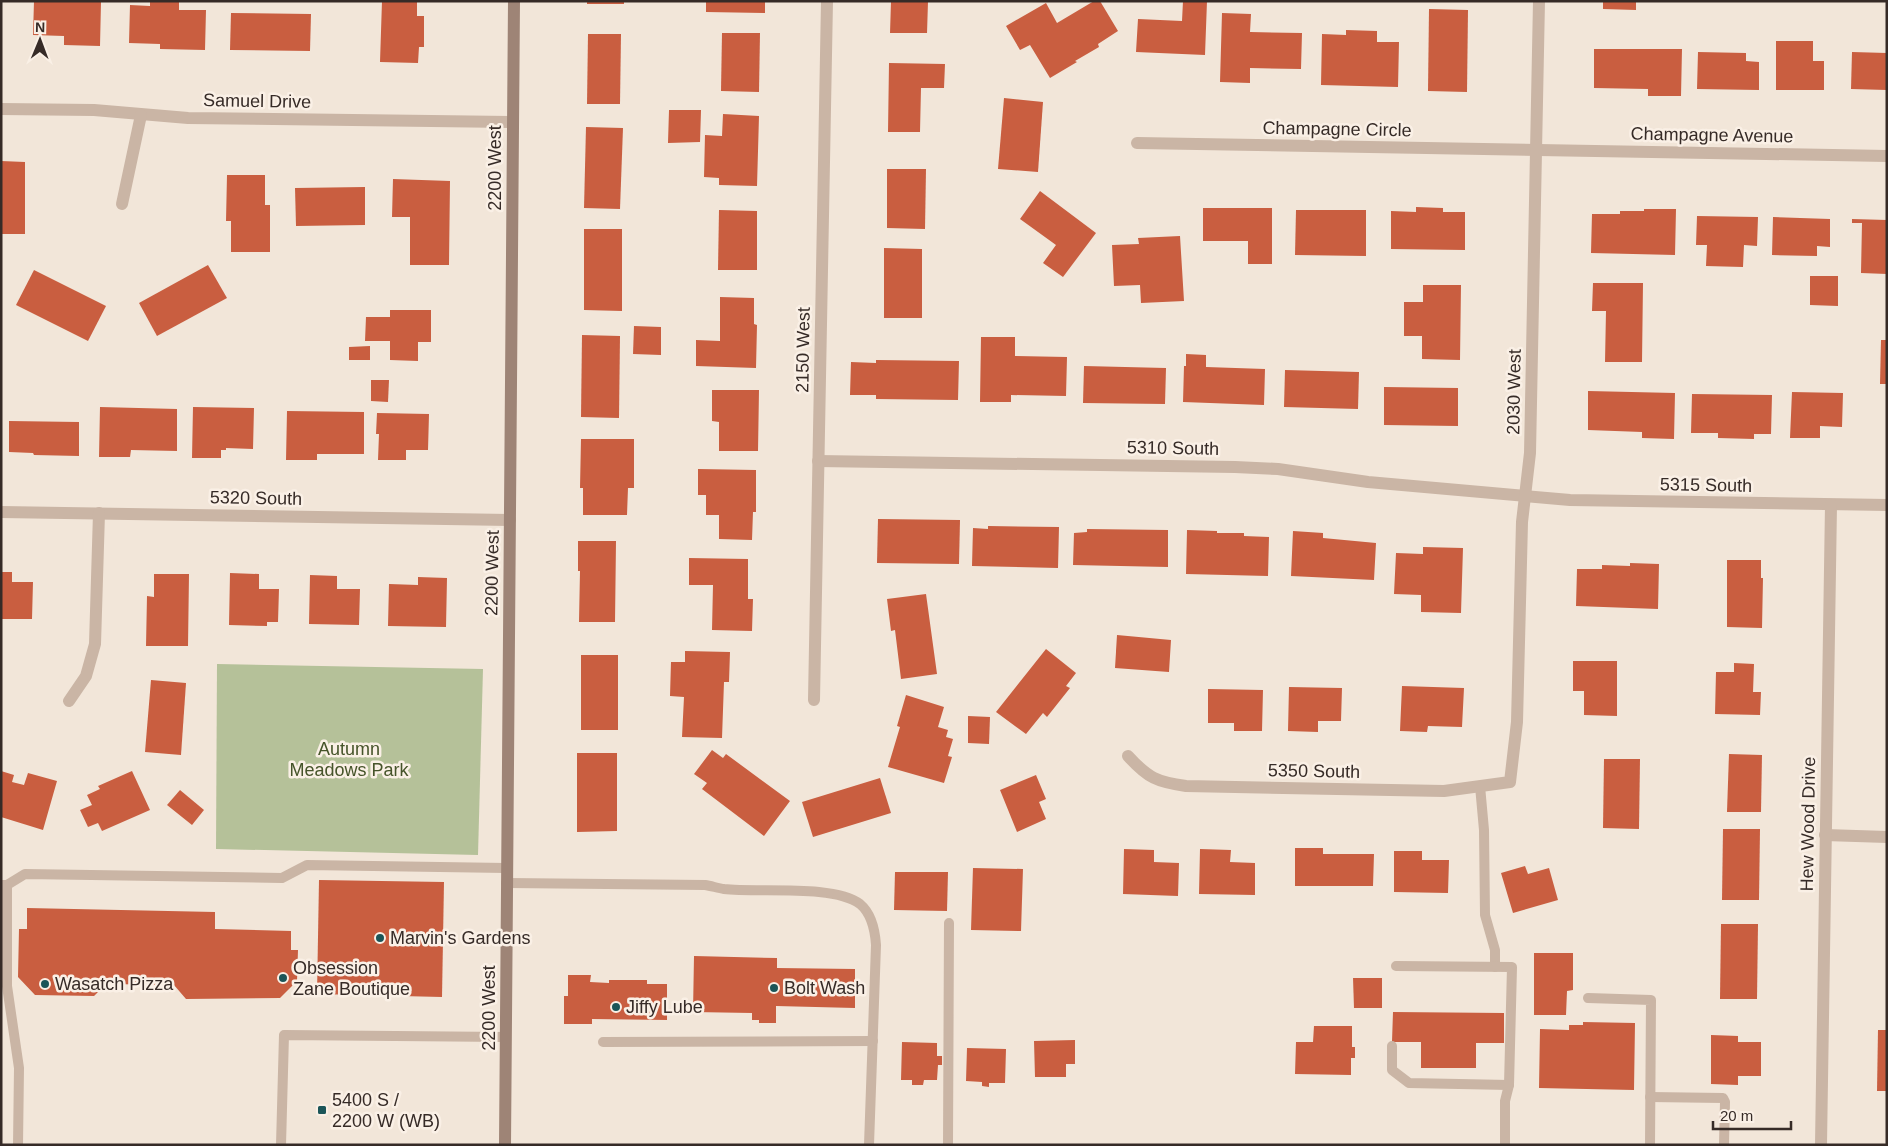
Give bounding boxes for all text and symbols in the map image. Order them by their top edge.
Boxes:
north arrow [15,15,65,65]
text: N [35,19,45,35]
street label: Samuel Drive [203,90,311,112]
street label: Champagne Circle [1262,118,1412,140]
street label: Champagne Avenue [1630,124,1794,146]
street label: 2200 West [485,125,505,211]
street label: 2150 West [792,307,814,393]
street label: 2030 West [1503,349,1525,435]
street label: 5310 South [1127,437,1219,459]
street label: 5315 South [1660,474,1752,496]
street label: 5320 South [210,487,302,509]
street label: 2200 West [481,530,503,616]
park label: Autumn Meadows Park [289,739,410,780]
street label: Hew Wood Drive [1797,756,1819,892]
street label: 5350 South [1268,760,1360,782]
place label: Marvin's Gardens [390,928,530,948]
marker: Marvin's Gardens [374,932,386,944]
place label: Obsession Zane Boutique [293,958,410,999]
street label: 2200 West [479,965,499,1051]
marker: Obsession Zane Boutique [277,972,289,984]
place label: Wasatch Pizza [55,974,174,994]
marker: Wasatch Pizza [39,978,51,990]
place label: Bolt Wash [784,978,865,998]
marker: Bolt Wash [768,982,780,994]
place label: Jiffy Lube [626,997,703,1017]
marker: Jiffy Lube [610,1001,622,1013]
place label: 5400 S / 2200 W (WB) [332,1090,440,1131]
scale bar [1713,1098,1790,1130]
marker: 5400 S / 2200 W (WB) [316,1104,328,1116]
text: 20 m [1720,1107,1753,1124]

